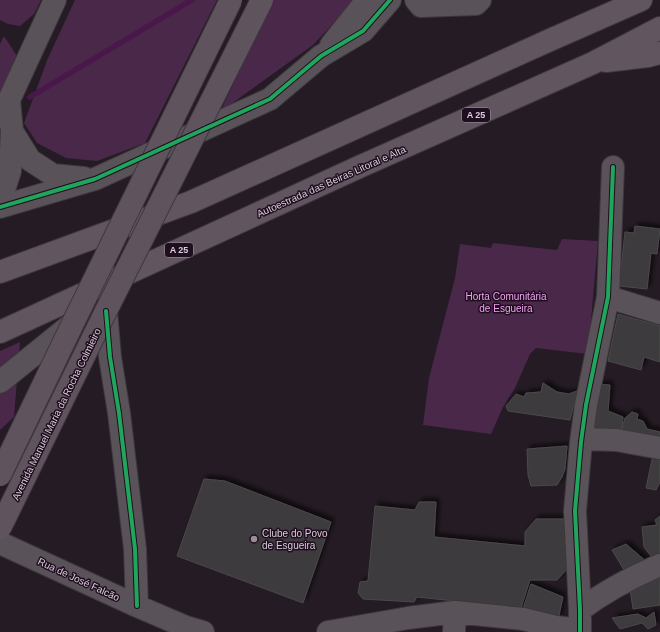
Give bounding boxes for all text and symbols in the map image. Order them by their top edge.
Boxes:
road number: A 25 [462,108,490,122]
street label: Autoestrada das Beiras Litoral e Alta [255,143,408,219]
road number: A 25 [165,243,193,257]
park label: Horta Comunitária de Esgueira [465,291,547,314]
street label: Avenida Manuel Maria da Rocha Colmieiro [10,326,103,502]
place label: Clube do Povo de Esgueira [262,528,328,551]
marker: Clube do Povo de Esgueira [249,534,259,544]
street label: Rua de José Falcão [36,556,122,603]

